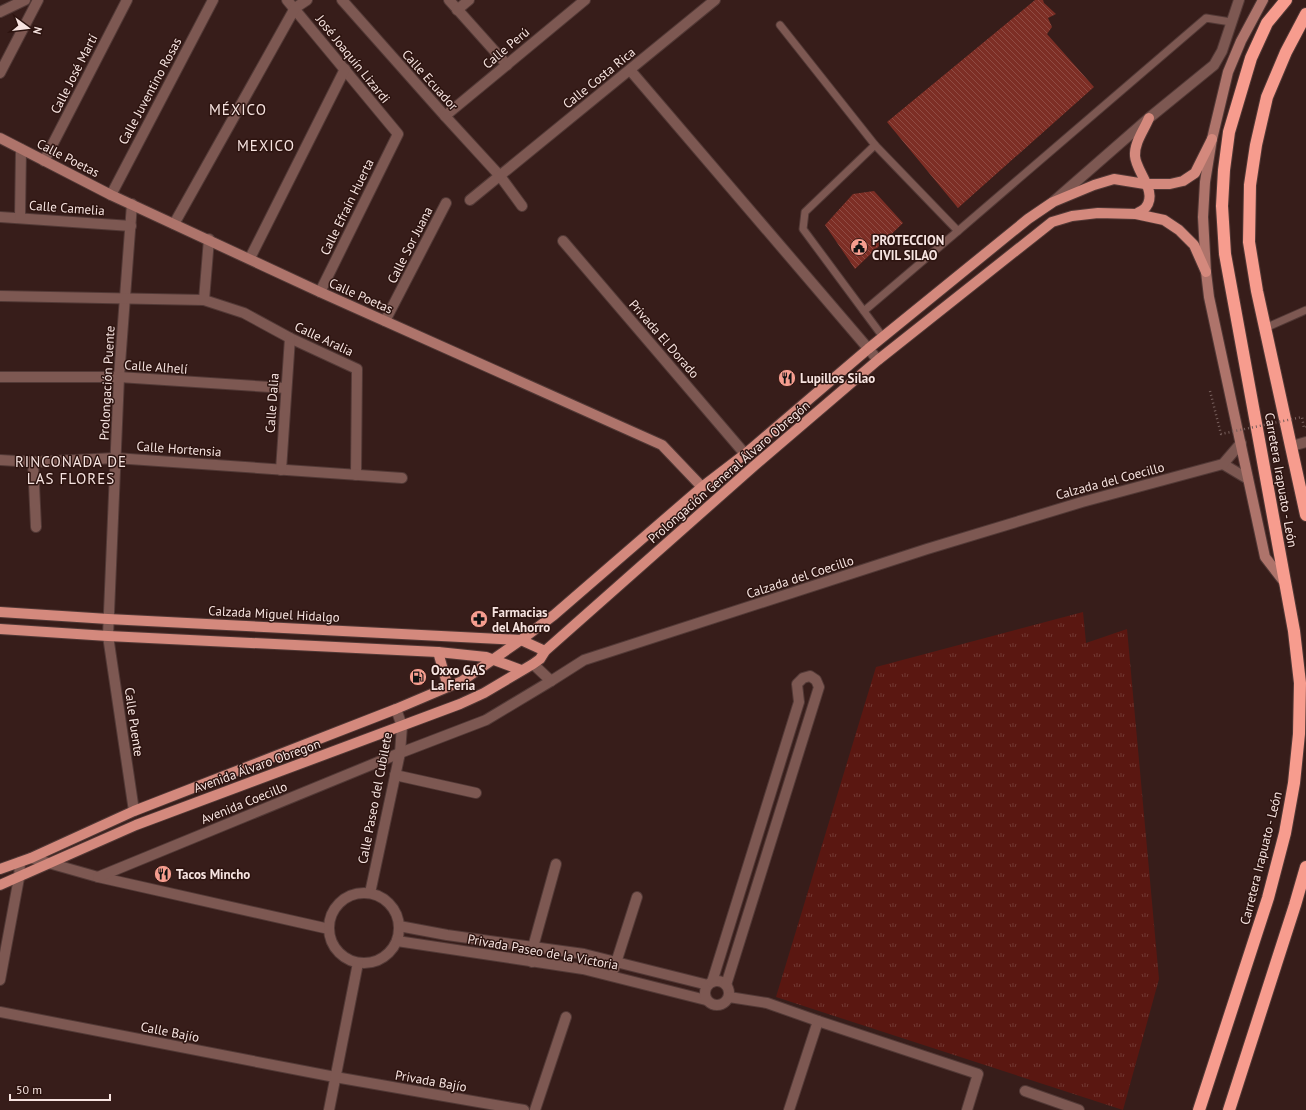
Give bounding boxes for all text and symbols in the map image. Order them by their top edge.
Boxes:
north arrow [8,8,48,48]
street label: José Joaquín Lizardi [311,11,394,107]
street label: Calle Perú [479,23,533,73]
text: N [30,25,45,36]
street label: Calle José Martí [47,31,102,117]
street label: Calle Juventino Rosas [115,35,185,147]
street label: Calle Costa Rica [559,44,639,112]
street label: Calle Ecuador [398,46,462,114]
district label: MÉXICO [209,100,267,119]
street label: Calle Poetas [34,135,102,181]
district label: MEXICO [237,136,295,155]
street label: Calle Efraín Huerta [316,156,378,258]
street label: Calle Camelia [29,197,105,219]
street label: Calle Sor Juana [383,204,437,286]
place label: PROTECCION CIVIL SILAO [872,232,944,264]
public building icon: PROTECCION CIVIL SILAO [849,237,869,257]
street label: Calle Poetas [326,274,396,318]
street label: Privada El Dorado [625,296,703,382]
street label: Calle Aralia [292,318,356,360]
street label: Prolongación Puente [96,325,118,441]
street label: Calle Alhelí [124,356,189,378]
restaurant icon: Lupillos Silao [777,368,797,388]
place label: Lupillos Silao [800,370,875,387]
street label: Calle Dalia [261,372,283,434]
street label: Prolongación General Álvaro Obregón [644,397,814,547]
street label: Carretera Irapuato - León [1261,411,1301,549]
street label: Calle Hortensia [136,438,222,460]
district label: RINCONADA DE LAS FLORES [15,452,127,488]
street label: Calzada del Coecillo [1054,458,1166,504]
street label: Calzada del Coecillo [744,552,856,602]
street label: Calzada Miguel Hidalgo [208,602,340,626]
place label: Farmacias del Ahorro [492,604,550,636]
pharmacy icon: Farmacias del Ahorro [469,609,489,629]
place label: Oxxo GAS La Feria [431,662,485,694]
fuel station icon: Oxxo GAS La Feria [408,667,428,687]
street label: Calle Puente [121,686,147,758]
street label: Calle Paseo del Cubilete [354,731,396,865]
street label: Avenida Álvaro Obregon [191,735,323,797]
street label: Avenida Coecillo [198,778,290,828]
street label: Carretera Irapuato - León [1236,790,1286,926]
restaurant icon: Tacos Mincho [153,864,173,884]
place label: Tacos Mincho [176,866,250,883]
street label: Privada Paseo de la Victoria [466,930,620,974]
street label: Calle Bajío [139,1018,201,1046]
street label: Privada Bajío [394,1066,468,1096]
scale bar [10,1076,110,1102]
text: 50 m [16,1082,42,1097]

